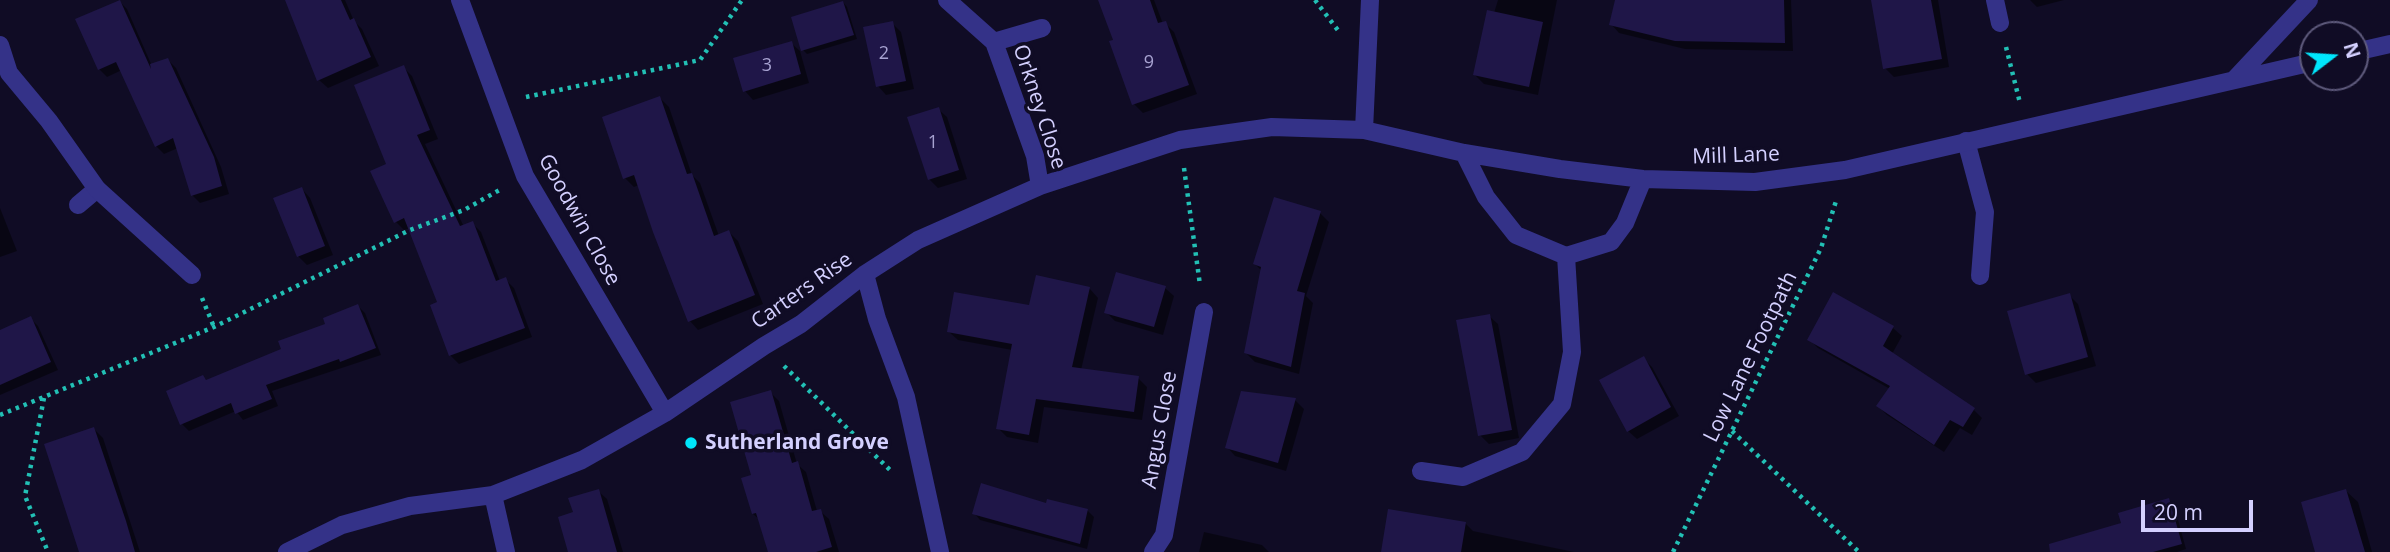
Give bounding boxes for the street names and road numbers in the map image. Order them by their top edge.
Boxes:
street label: Orkney Close [1007,41,1071,173]
street label: Mill Lane [1692,142,1780,170]
street label: Goodwin Close [533,150,625,290]
street label: Carters Rise [747,247,857,335]
street label: Low Lane Footpath [1699,268,1803,446]
street label: Angus Close [1137,369,1183,491]

